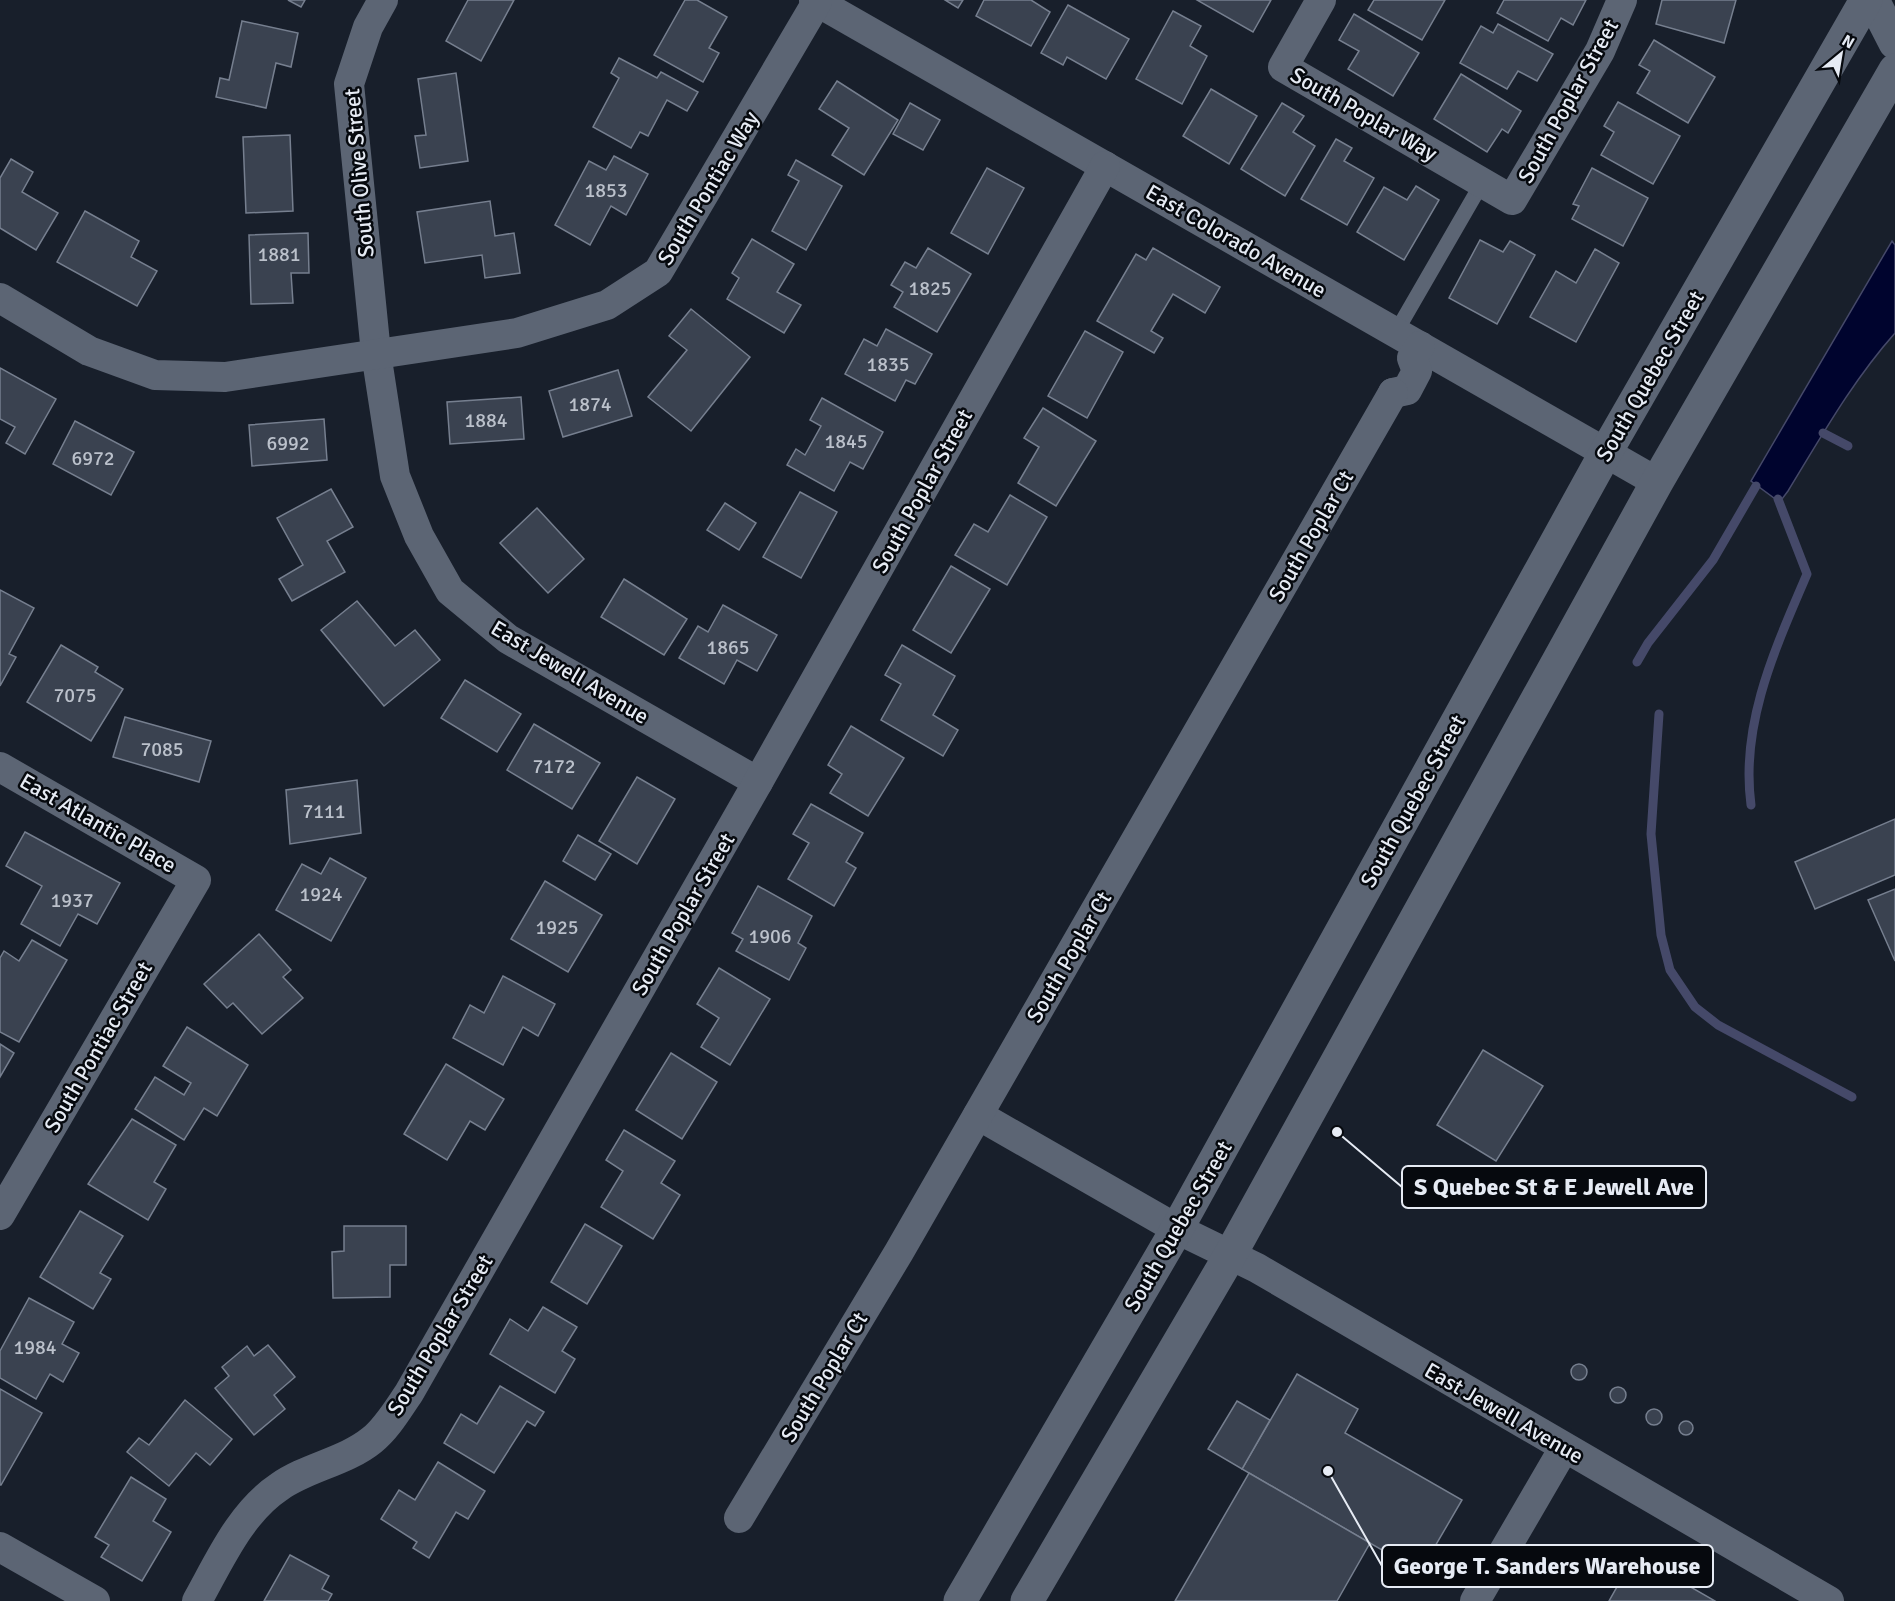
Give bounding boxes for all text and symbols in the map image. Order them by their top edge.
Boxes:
street label: South Poplar Street [1512,14,1624,188]
north arrow [1811,24,1871,84]
text: N [1838,30,1858,53]
street label: South Poplar Way [1286,61,1443,167]
street label: South Olive Street [338,87,380,259]
street label: South Pontiac Way [651,106,765,270]
house number: 1853 [584,178,628,203]
street label: East Colorado Avenue [1141,178,1331,304]
house number: 1881 [257,242,301,267]
house number: 1825 [908,276,952,301]
street label: South Quebec Street [1590,286,1710,466]
house number: 1835 [866,352,910,377]
house number: 1874 [568,392,612,417]
street label: South Poplar Street [866,404,978,578]
house number: 1884 [464,408,508,433]
house number: 1845 [824,429,868,454]
house number: 6992 [266,431,310,456]
house number: 6972 [71,446,115,471]
street label: South Poplar Ct [1263,465,1360,606]
street label: East Jewell Avenue [486,614,654,730]
house number: 1865 [706,635,750,660]
house number: 7075 [53,683,97,708]
street label: South Quebec Street [1354,710,1472,892]
house number: 7085 [140,737,184,762]
house number: 7172 [532,754,576,779]
street label: East Atlantic Place [15,767,181,879]
house number: 7111 [302,799,346,824]
street label: South Poplar Street [626,828,741,1000]
house number: 1924 [299,882,343,907]
street label: South Poplar Ct [1021,886,1118,1027]
house number: 1937 [50,888,94,913]
house number: 1925 [535,915,579,940]
house number: 1906 [748,924,792,949]
street label: South Pontiac Street [38,956,158,1137]
street label: South Quebec Street [1118,1136,1238,1316]
callout: S Quebec St & E Jewell Ave [1402,1166,1706,1208]
text: S Quebec St & E Jewell Ave [1414,1172,1694,1202]
street label: South Poplar Street [381,1249,499,1420]
street label: South Poplar Ct [775,1307,874,1447]
house number: 1984 [13,1335,57,1360]
street label: East Jewell Avenue [1420,1357,1588,1469]
callout: George T. Sanders Warehouse [1382,1545,1713,1587]
text: George T. Sanders Warehouse [1394,1551,1700,1581]

